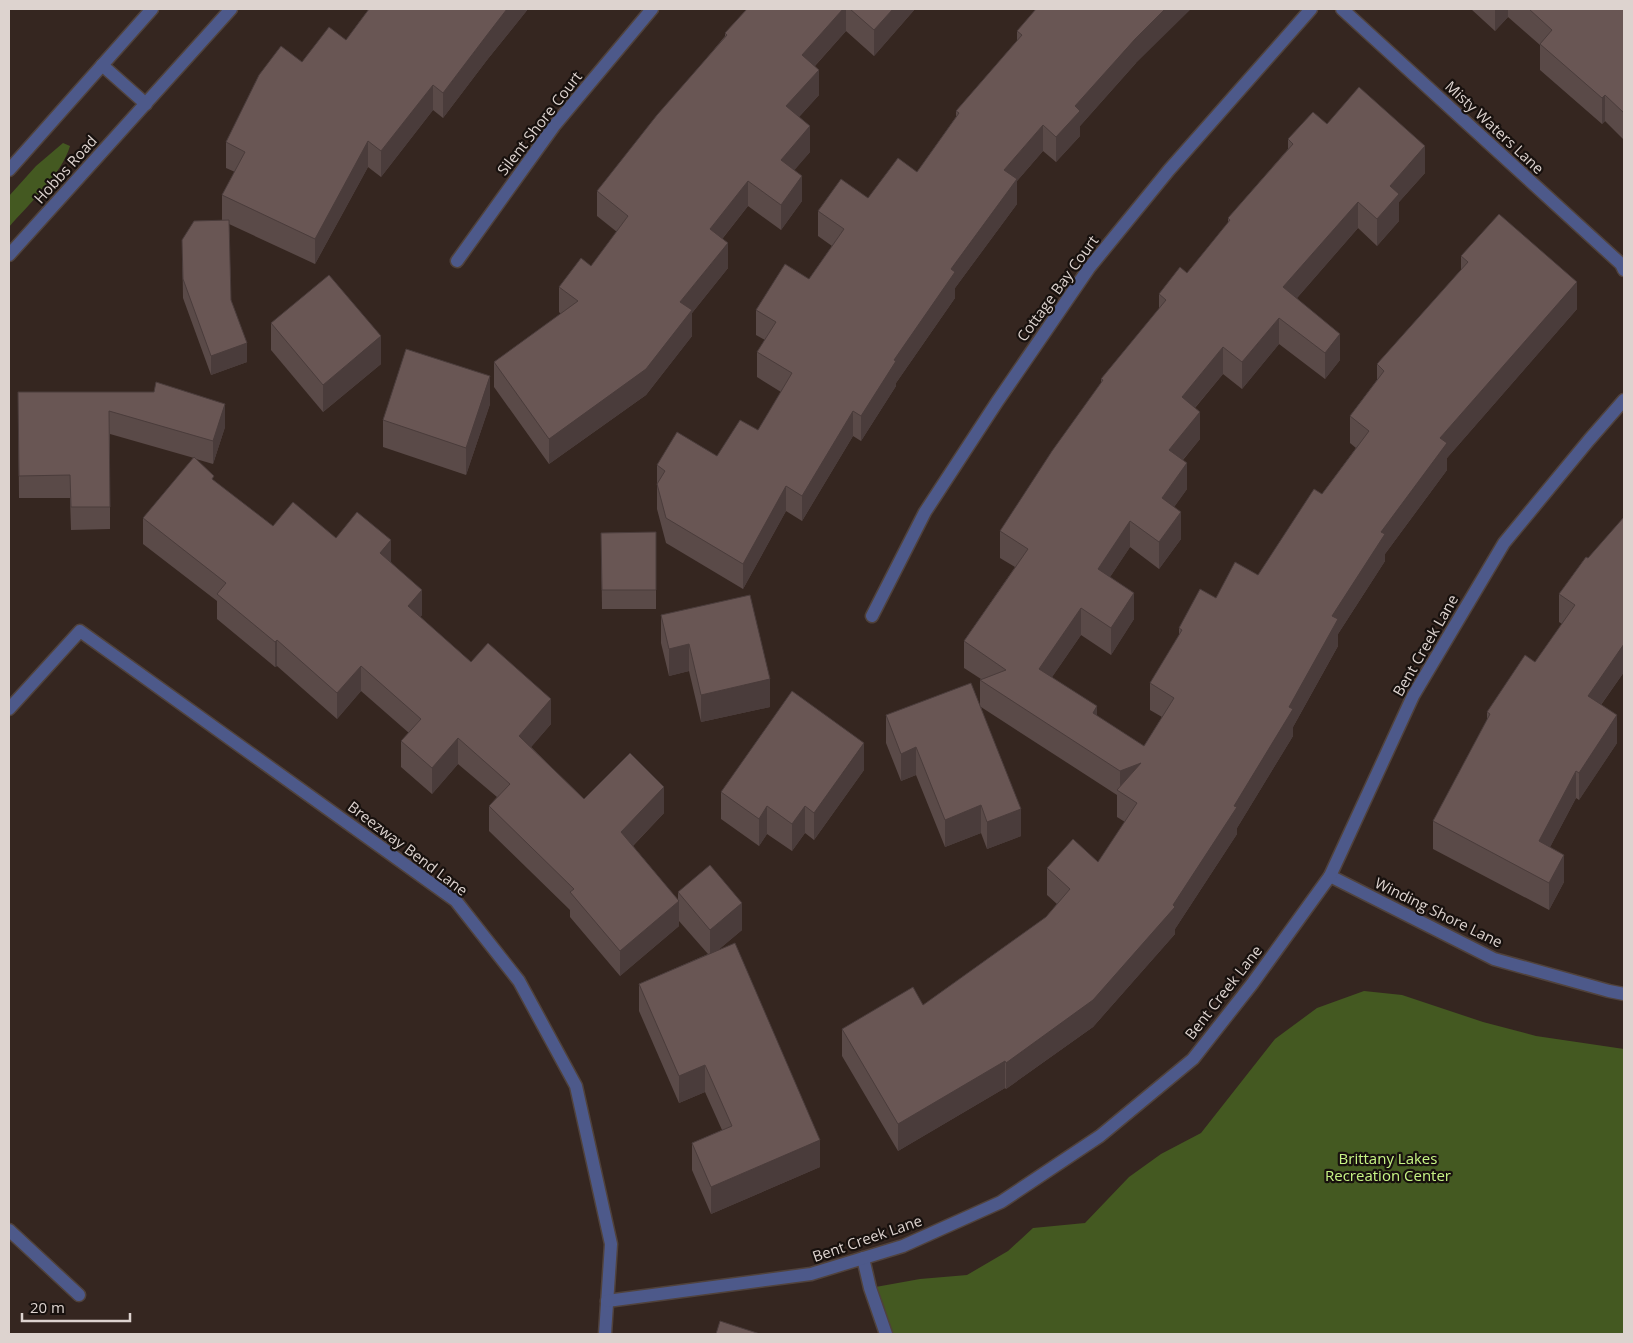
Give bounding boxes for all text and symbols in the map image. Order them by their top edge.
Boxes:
street label: Silent Shore Court [492,67,586,179]
street label: Misty Waters Lane [1441,76,1549,178]
street label: Hobbs Road [29,131,101,207]
street label: Cottage Bay Court [1012,231,1102,345]
street label: Bent Creek Lane [1388,590,1462,700]
street label: Breezway Bend Lane [344,796,472,900]
street label: Winding Shore Lane [1372,872,1506,952]
street label: Bent Creek Lane [1180,941,1266,1043]
park label: Brittany Lakes Recreation Center [1325,1148,1451,1185]
street label: Bent Creek Lane [810,1210,924,1266]
scale bar [22,1290,130,1322]
text: 20 m [30,1297,65,1317]

